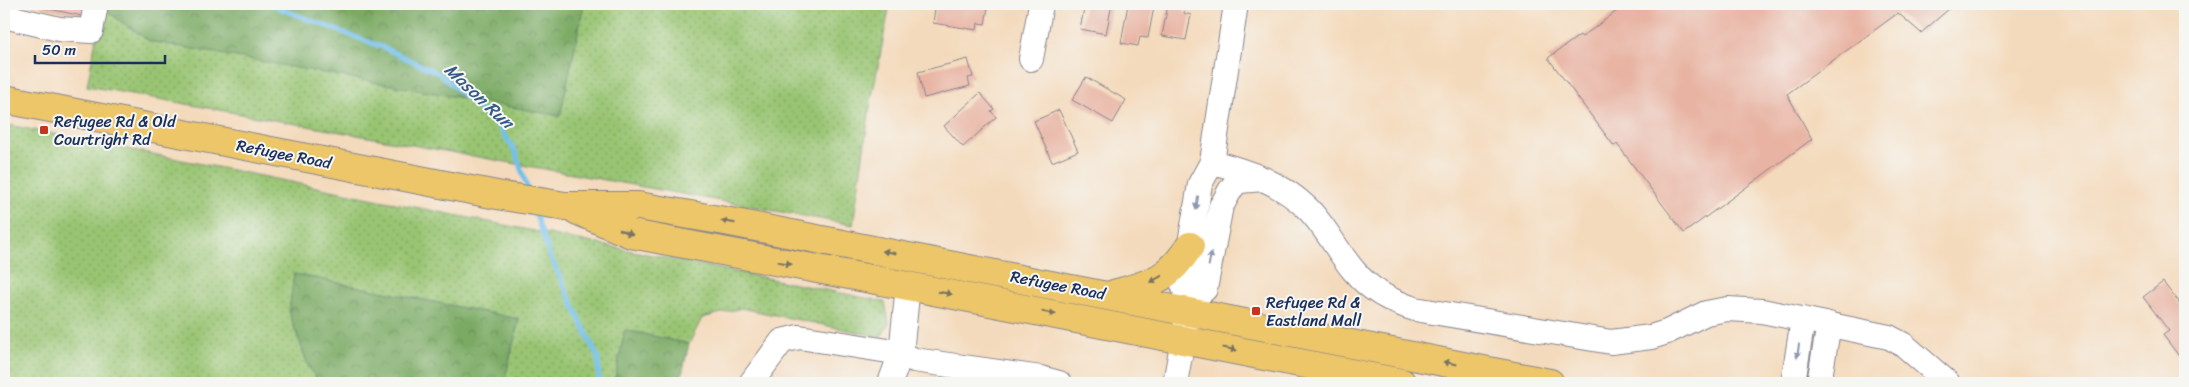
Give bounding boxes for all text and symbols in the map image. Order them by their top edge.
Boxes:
scale bar [35,32,165,64]
text: 50 m [42,37,77,63]
water label: Mason Run [437,55,523,138]
place label: Refugee Rd & Old Courtright Rd [54,107,177,154]
marker: Refugee Rd & Old Courtright Rd [38,124,50,136]
street label: Refugee Road [234,131,335,178]
one-way arrow [1192,195,1200,211]
one-way arrow [720,217,736,225]
one-way arrow [619,228,633,236]
one-way arrow [880,248,896,256]
one-way arrow [1207,251,1215,267]
one-way arrow [778,259,794,267]
street label: Refugee Road [1008,262,1109,309]
one-way arrow [1149,275,1163,283]
place label: Refugee Rd & Eastland Mall [1266,288,1362,335]
one-way arrow [937,289,953,297]
marker: Refugee Rd & Eastland Mall [1250,305,1262,317]
one-way arrow [1041,309,1056,317]
one-way arrow [1794,344,1802,360]
one-way arrow [1223,345,1238,353]
one-way arrow [1442,359,1458,367]

